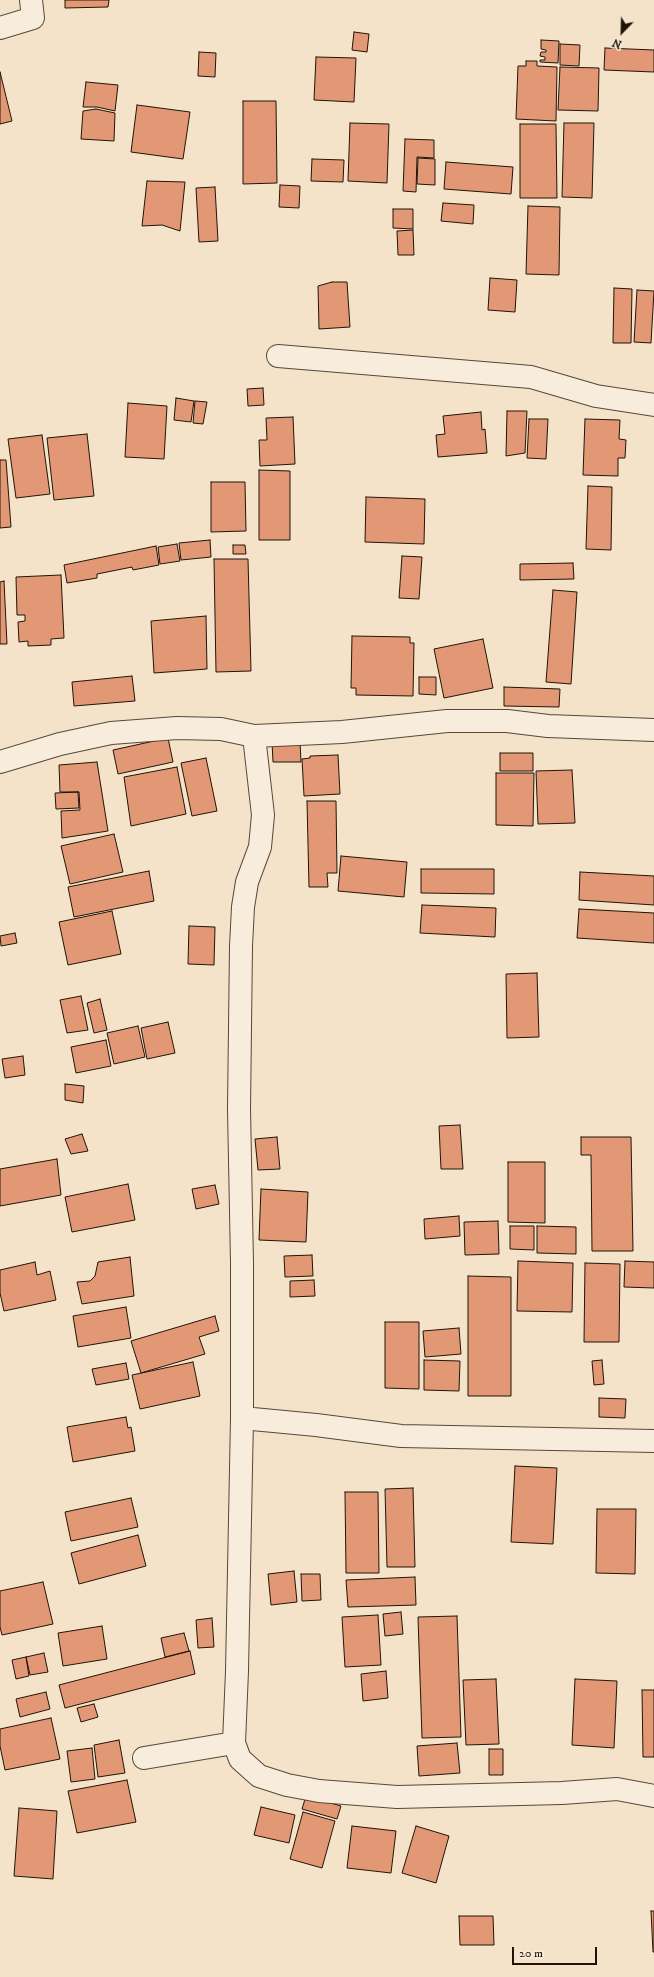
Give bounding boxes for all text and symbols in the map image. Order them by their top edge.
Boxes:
north arrow [602,12,642,52]
text: N [610,35,624,51]
scale bar [514,1939,599,1965]
text: 20 m [519,1946,543,1961]

